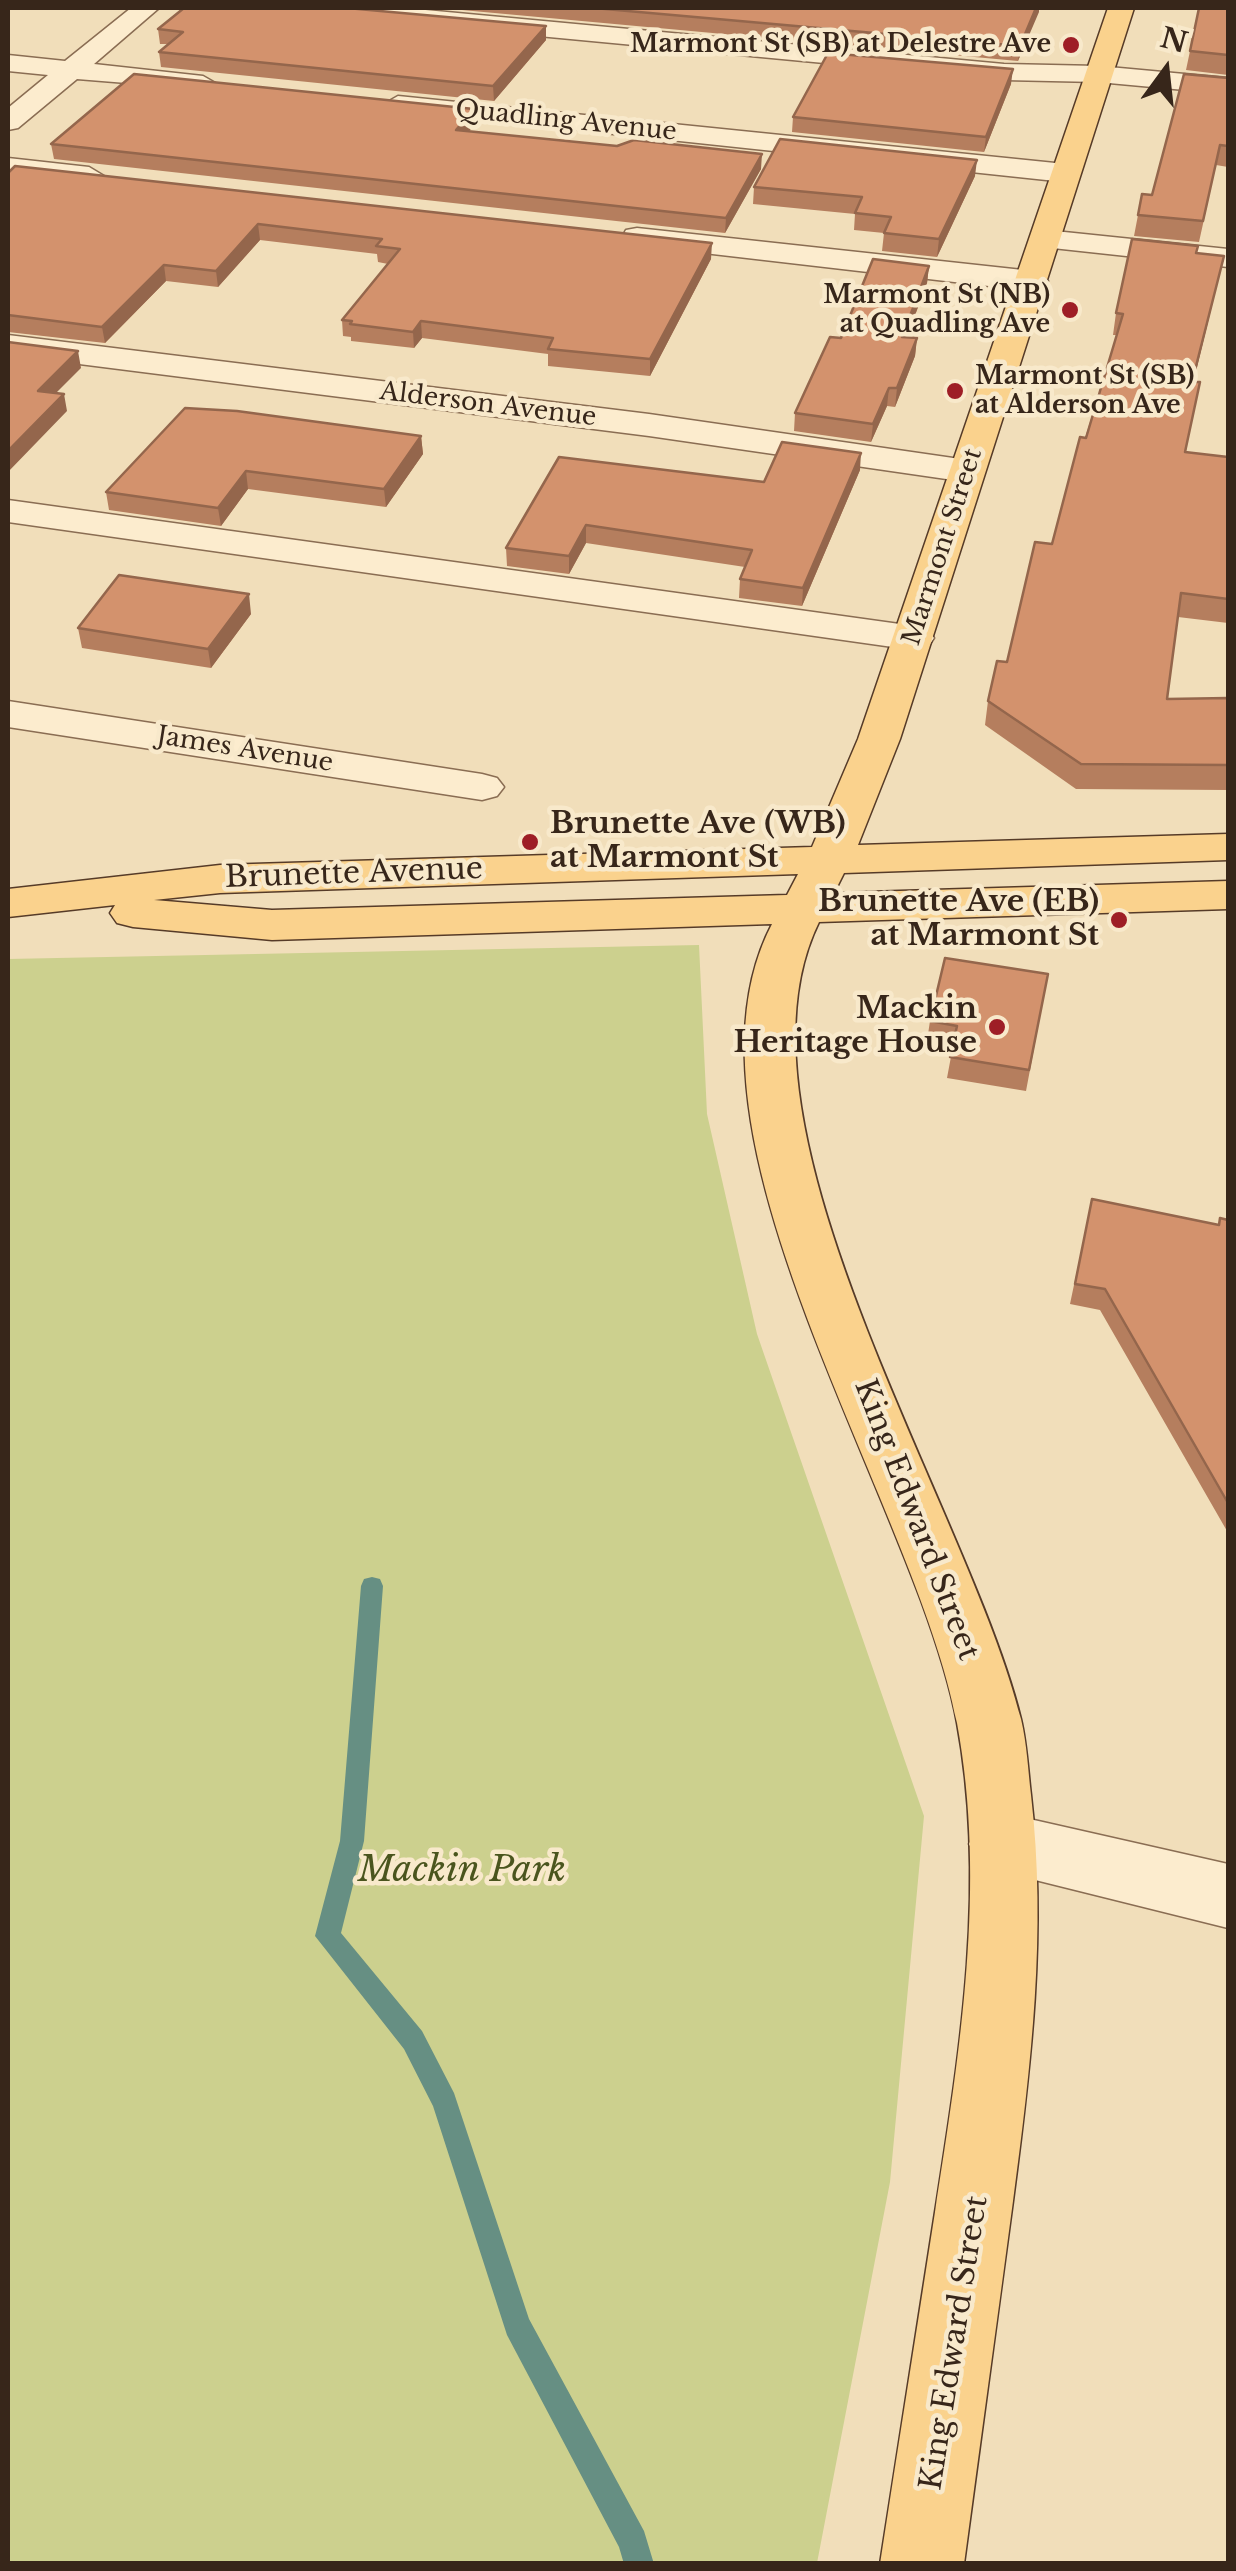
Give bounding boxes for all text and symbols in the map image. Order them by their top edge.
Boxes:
north arrow [1116,20,1216,120]
text: N [1157,20,1191,61]
place label: Marmont St (SB) at Delestre Ave [630,30,1051,60]
marker: Marmont St (SB) at Delestre Ave [1060,34,1082,56]
street label: Quadling Avenue [454,94,678,148]
place label: Marmont St (NB) at Quadling Ave [823,281,1050,340]
marker: Marmont St (NB) at Quadling Ave [1059,299,1081,321]
place label: Marmont St (SB) at Alderson Ave [975,362,1194,421]
street label: Alderson Avenue [378,377,598,433]
marker: Marmont St (SB) at Alderson Ave [944,380,966,402]
street label: Marmont Street [897,445,989,649]
street label: James Avenue [155,721,335,779]
place label: Brunette Ave (WB) at Marmont St [550,807,846,878]
marker: Brunette Ave (WB) at Marmont St [519,831,541,853]
street label: Brunette Avenue [224,852,484,896]
place label: Brunette Ave (EB) at Marmont St [818,885,1099,956]
marker: Brunette Ave (EB) at Marmont St [1108,909,1130,931]
place label: Mackin Heritage House [733,992,977,1062]
marker: Mackin Heritage House [986,1016,1008,1038]
street label: King Edward Street [846,1375,986,1665]
park label: Mackin Park [358,1850,566,1892]
street label: King Edward Street [914,2193,996,2493]

